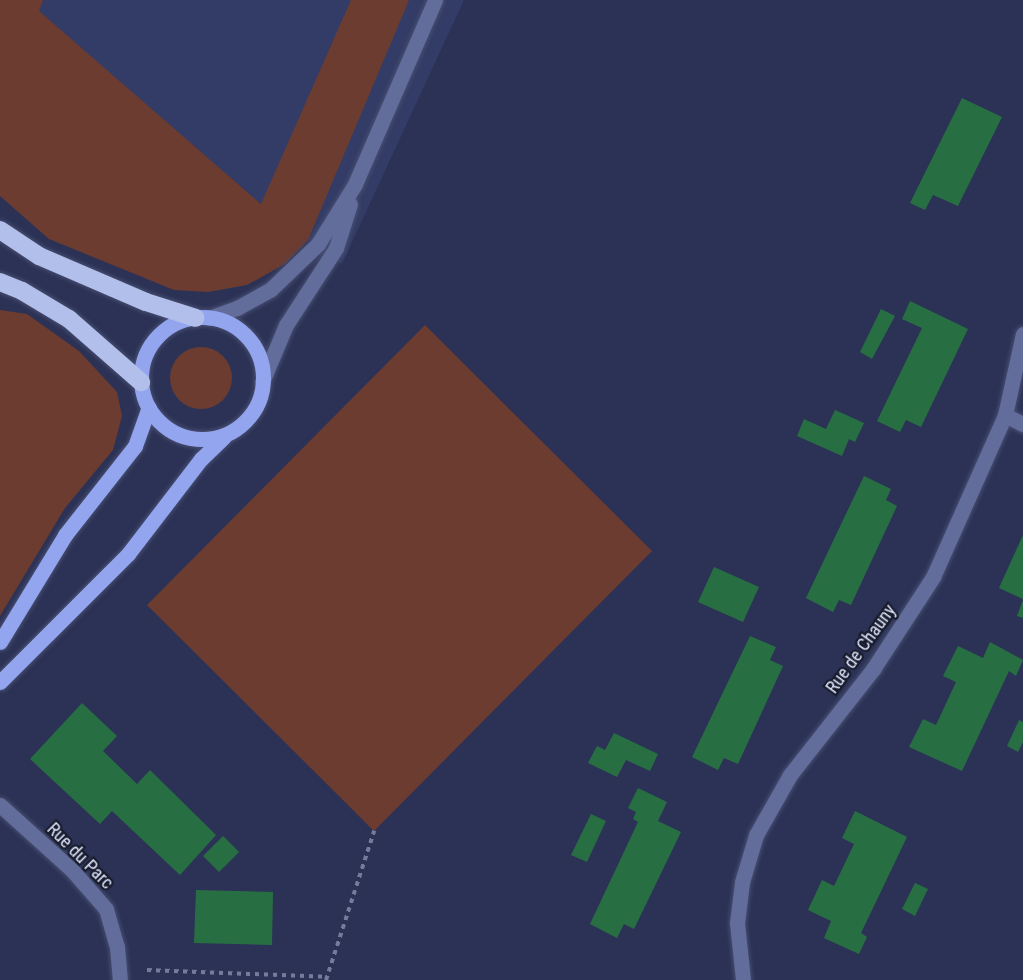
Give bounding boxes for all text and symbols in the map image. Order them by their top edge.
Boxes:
street label: Rue de Chauny [821,600,901,698]
street label: Rue du Parc [42,818,118,894]

